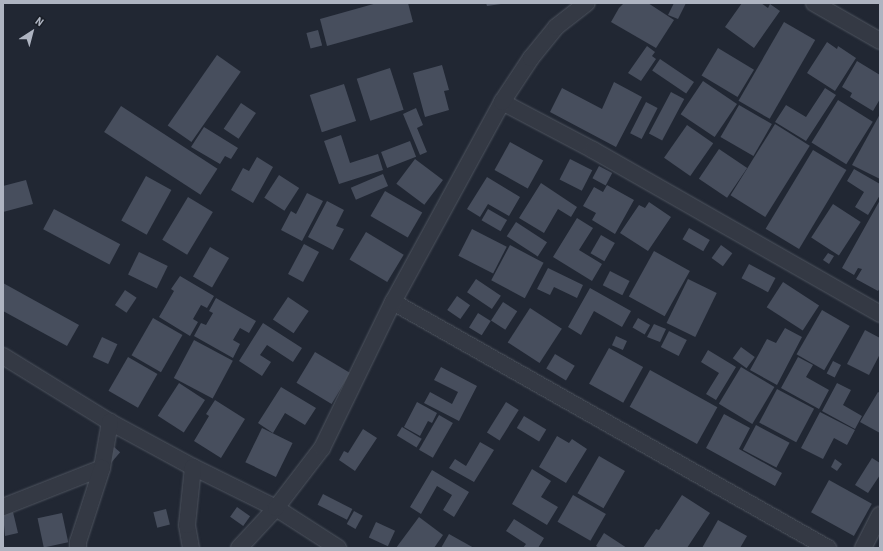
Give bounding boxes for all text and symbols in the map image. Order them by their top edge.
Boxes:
north arrow [12,12,52,52]
text: N [33,15,46,29]

